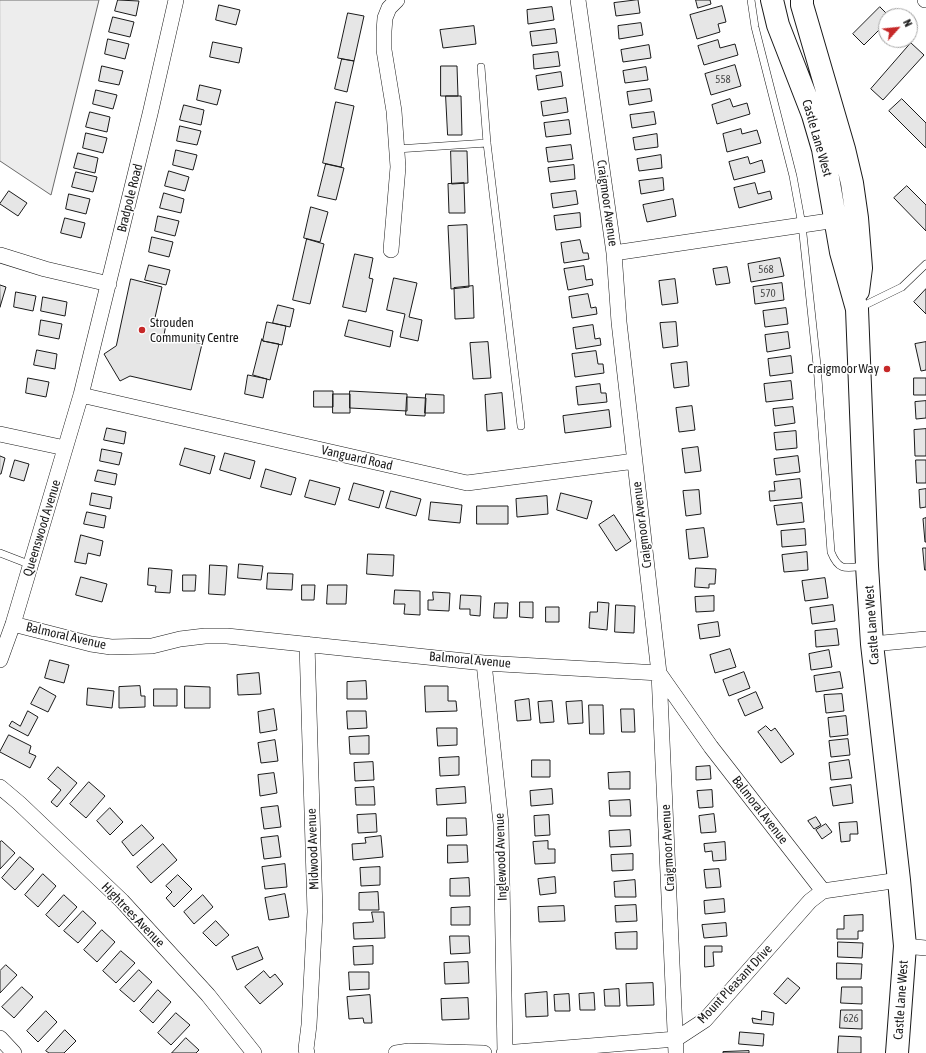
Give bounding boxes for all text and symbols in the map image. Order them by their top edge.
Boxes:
north arrow [878,8,918,48]
text: N [901,17,915,29]
house number: 558 [715,73,731,87]
street label: Castle Lane West [799,98,835,178]
street label: Craigmoor Avenue [593,159,621,247]
street label: Bradpole Road [114,162,146,234]
house number: 568 [758,263,774,277]
house number: 570 [760,287,776,301]
place label: Strouden Community Centre [150,315,239,346]
marker: Strouden Community Centre [137,325,147,335]
place label: Craigmoor Way [807,361,879,377]
marker: Craigmoor Way [882,364,892,374]
street label: Vanguard Road [320,442,394,474]
street label: Queenswood Avenue [20,478,64,578]
street label: Craigmoor Avenue [629,481,655,569]
street label: Castle Lane West [861,585,883,665]
street label: Balmoral Avenue [24,619,108,653]
street label: Balmoral Avenue [429,649,511,671]
street label: Balmoral Avenue [729,773,791,847]
street label: Craigmoor Avenue [658,804,678,892]
street label: Midwood Avenue [304,808,322,890]
street label: Inglewood Avenue [492,813,510,901]
street label: Hightrees Avenue [98,879,168,951]
street label: Mount Pleasant Drive [694,941,776,1027]
street label: Castle Lane West [890,960,912,1040]
house number: 626 [843,1012,859,1026]

